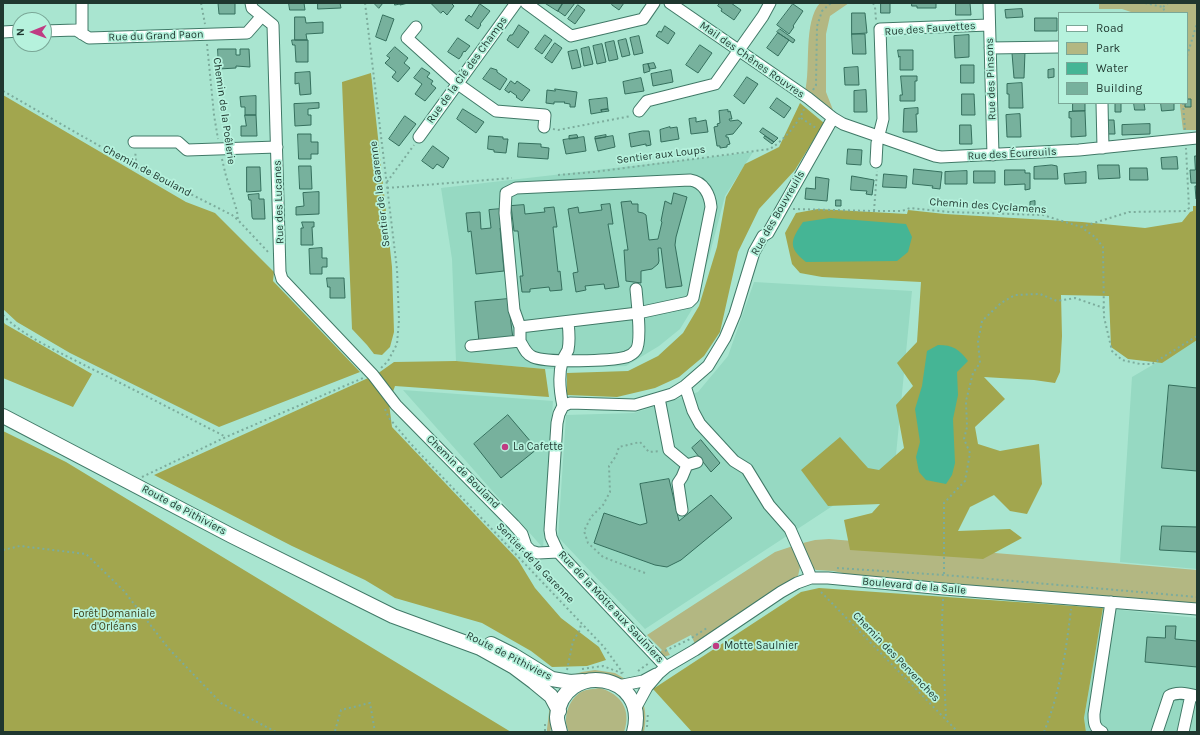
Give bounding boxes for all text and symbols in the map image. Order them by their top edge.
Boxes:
north arrow [12,12,52,52]
legend [1058,12,1188,104]
street label: Rue de la Clé des Champs [424,14,510,126]
street label: Mail des Chênes Rouvres [697,19,807,101]
street label: Rue des Fauvettes [884,19,976,39]
text: Road [1096,21,1124,35]
text: N [14,28,27,36]
street label: Rue du Grand Paon [108,28,204,44]
street label: Rue des Pinsons [983,38,999,120]
text: Park [1096,41,1120,55]
street label: Chemin de la Poêlerie [210,57,238,165]
text: Water [1096,61,1128,75]
text: Building [1096,81,1142,95]
street label: Sentier de la Garenne [367,140,393,248]
street label: Chemin de Bouland [100,142,194,200]
street label: Sentier aux Loups [616,143,706,167]
street label: Rue des Écureuils [967,145,1057,163]
street label: Rue des Lucanes [271,160,287,244]
street label: Rue des Bouvreuils [748,168,808,258]
street label: Chemin des Cyclamens [929,195,1047,217]
street label: Chemin de Bouland [424,433,502,511]
place label: La Cafette [513,440,563,454]
marker: La Cafette [500,442,510,452]
street label: Route de Pithiviers [139,482,229,538]
street label: Sentier de la Garenne [493,520,577,606]
street label: Rue de la Motte aux Saulniers [555,548,667,666]
street label: Boulevard de la Salle [862,575,966,597]
park label: Forêt Domaniale d'Orléans [73,607,155,633]
street label: Chemin des Pervenches [850,609,942,705]
street label: Route de Pithiviers [464,629,554,683]
place label: Motte Saulnier [724,639,798,653]
marker: Motte Saulnier [711,641,721,651]

